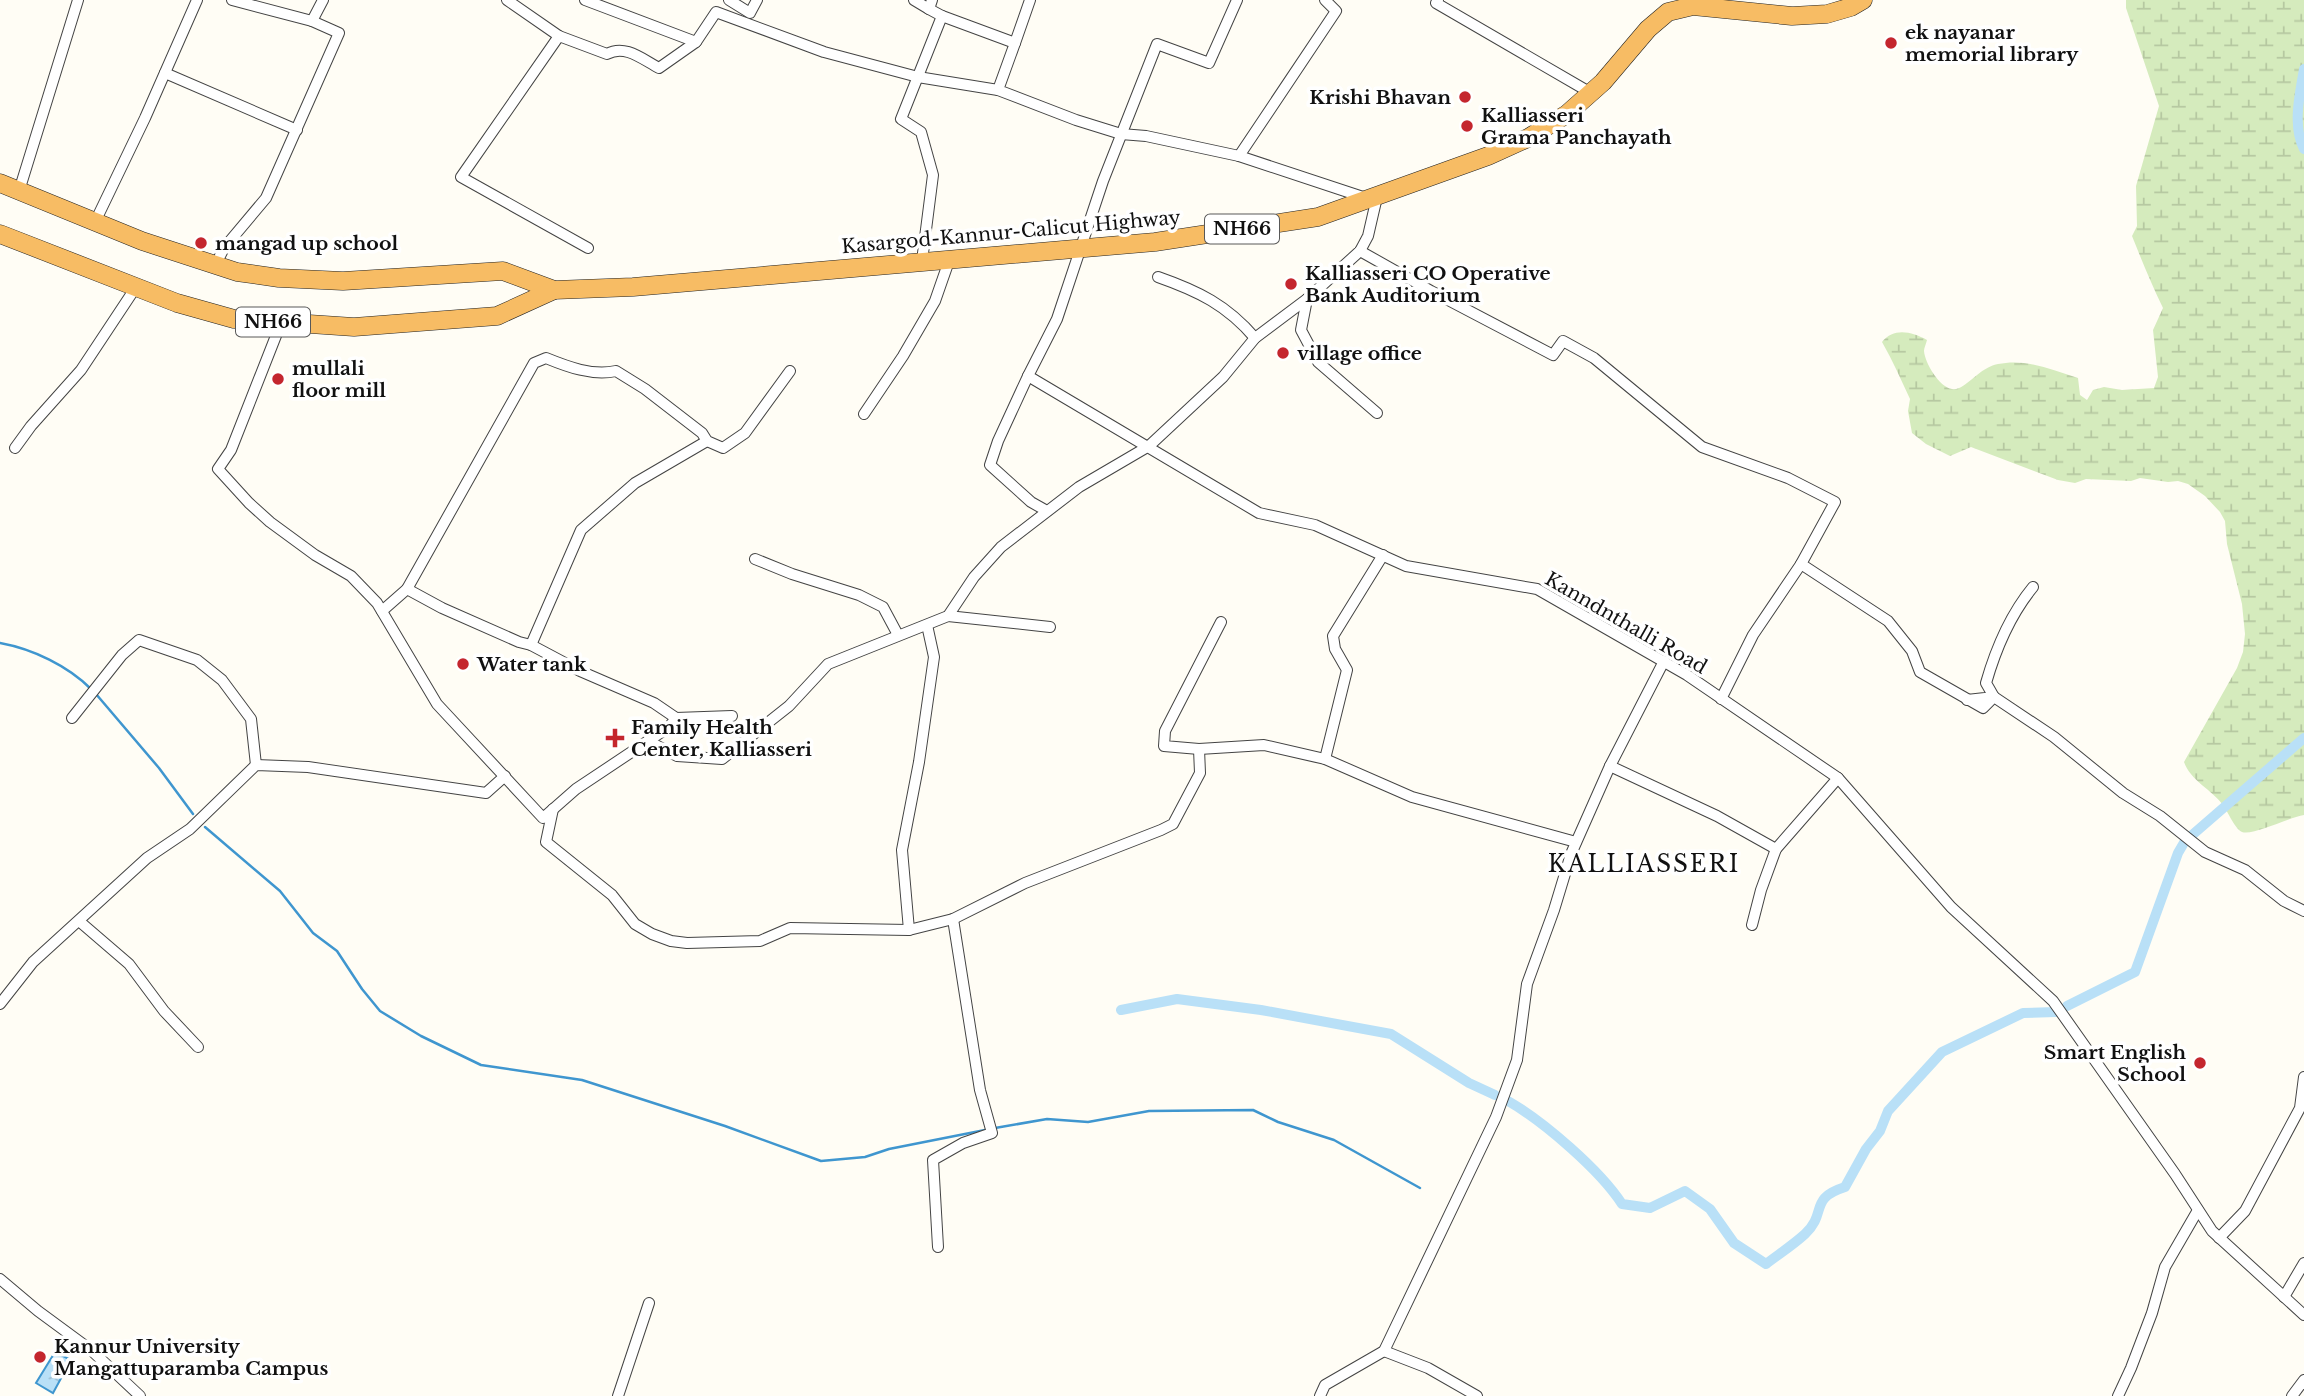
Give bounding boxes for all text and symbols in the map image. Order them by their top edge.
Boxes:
place label: ek nayanar memorial library [1905,21,2079,66]
marker: ek nayanar memorial library [1883,35,1899,51]
place label: Krishi Bhavan [1309,86,1451,109]
marker: Krishi Bhavan [1457,89,1473,105]
place label: Kalliasseri Grama Panchayath [1481,104,1672,149]
marker: Kalliasseri Grama Panchayath [1459,118,1475,134]
street label: Kasargod-Kannur-Calicut Highway [840,206,1182,258]
road number: NH66 [1205,214,1279,244]
place label: mangad up school [215,232,398,255]
marker: mangad up school [193,235,209,251]
place label: Kalliasseri CO Operative Bank Auditorium [1305,262,1551,307]
marker: Kalliasseri CO Operative Bank Auditorium [1283,276,1299,292]
road number: NH66 [236,308,310,336]
place label: village office [1297,342,1422,365]
marker: village office [1275,345,1291,361]
place label: mullali floor mill [292,357,386,402]
marker: mullali floor mill [270,371,286,387]
street label: Kanndnthalli Road [1541,567,1711,679]
place label: Water tank [476,653,587,676]
marker: Water tank [455,656,471,672]
place label: Family Health Center, Kalliasseri [631,716,812,761]
marker: Family Health Center, Kalliasseri [605,728,625,748]
district label: KALLIASSERI [1548,850,1740,878]
place label: Smart English School [2044,1041,2186,1086]
marker: Smart English School [2192,1055,2208,1071]
place label: Kannur University Mangattuparamba Campus [54,1335,329,1380]
marker: Kannur University Mangattuparamba Campus [32,1349,48,1365]

